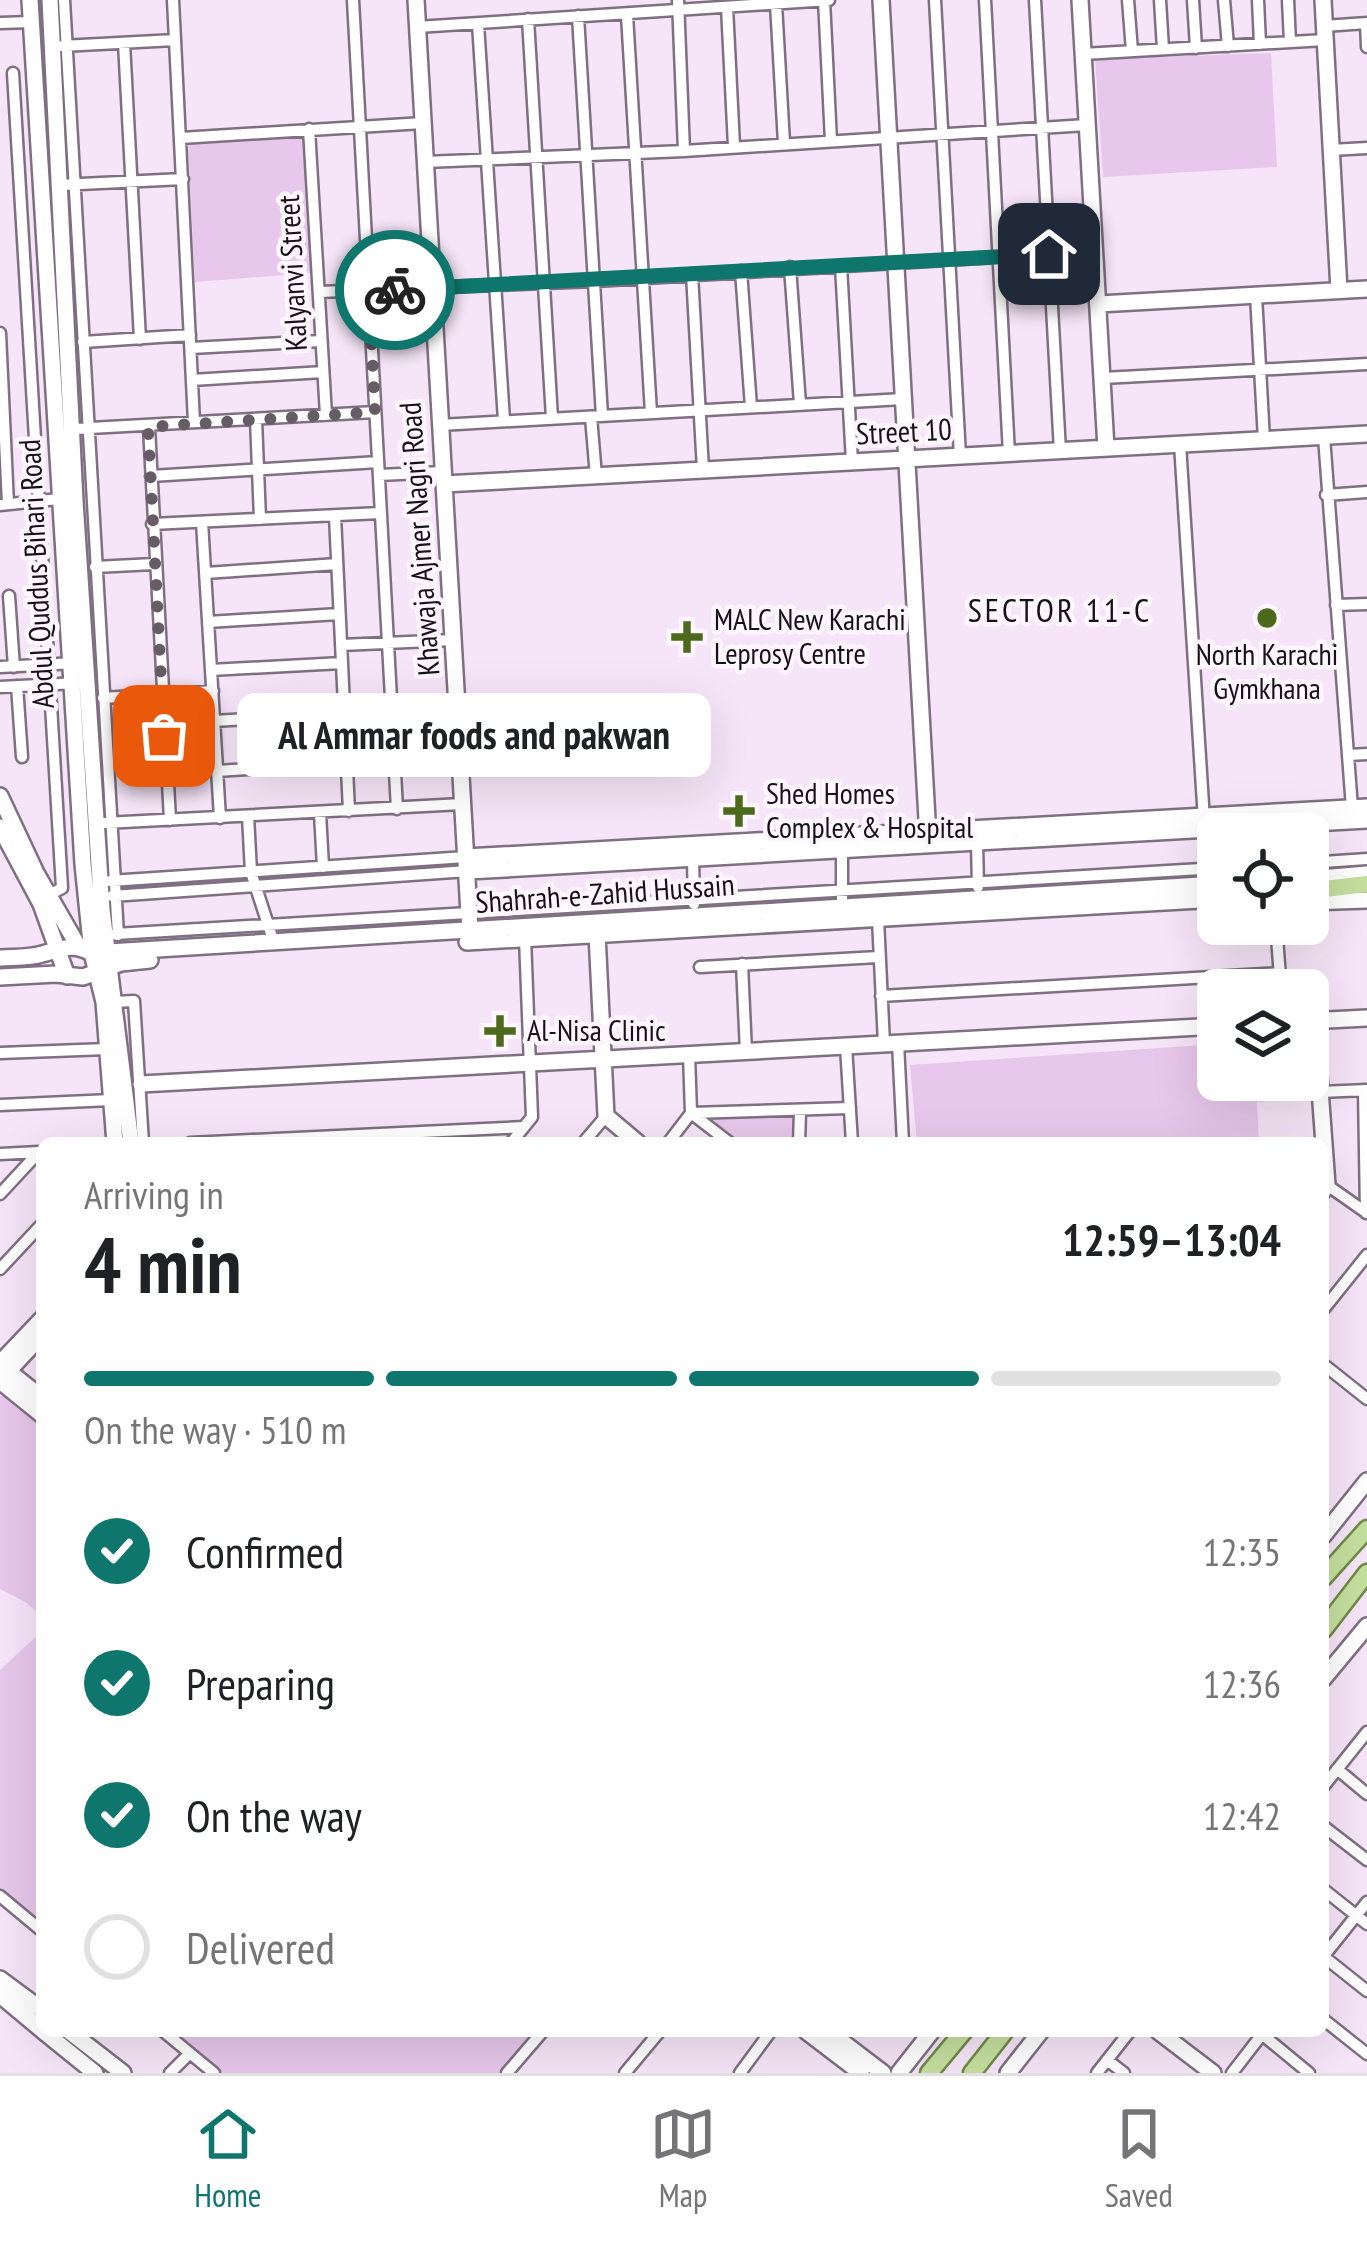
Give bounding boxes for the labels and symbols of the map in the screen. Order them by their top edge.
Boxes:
street label: Kalyanvi Street [268,193,315,352]
pin [998,203,1100,305]
courier [335,230,455,350]
street label: Khawaja Ajmer Nagri Road [389,401,448,677]
street label: Street 10 [855,409,953,452]
street label: Abdul Quddus Bihari Road [9,438,62,710]
district label: SECTOR 11-C [968,588,1152,631]
place label: MALC New Karachi Leprosy Centre [714,599,906,672]
marker: North Karachi Gymkhana [1254,605,1280,631]
marker: MALC New Karachi Leprosy Centre [671,621,703,653]
place label: North Karachi Gymkhana [1196,634,1338,707]
pin [113,685,215,787]
callout: Al Ammar foods and pakwan [236,694,710,778]
place label: Shed Homes Complex & Hospital [766,773,973,846]
marker: Shed Homes Complex & Hospital [723,795,755,827]
street label: Shahrah-e-Zahid Hussain [474,864,736,921]
place label: Al-Nisa Clinic [527,1010,666,1049]
marker: Al-Nisa Clinic [484,1015,516,1047]

